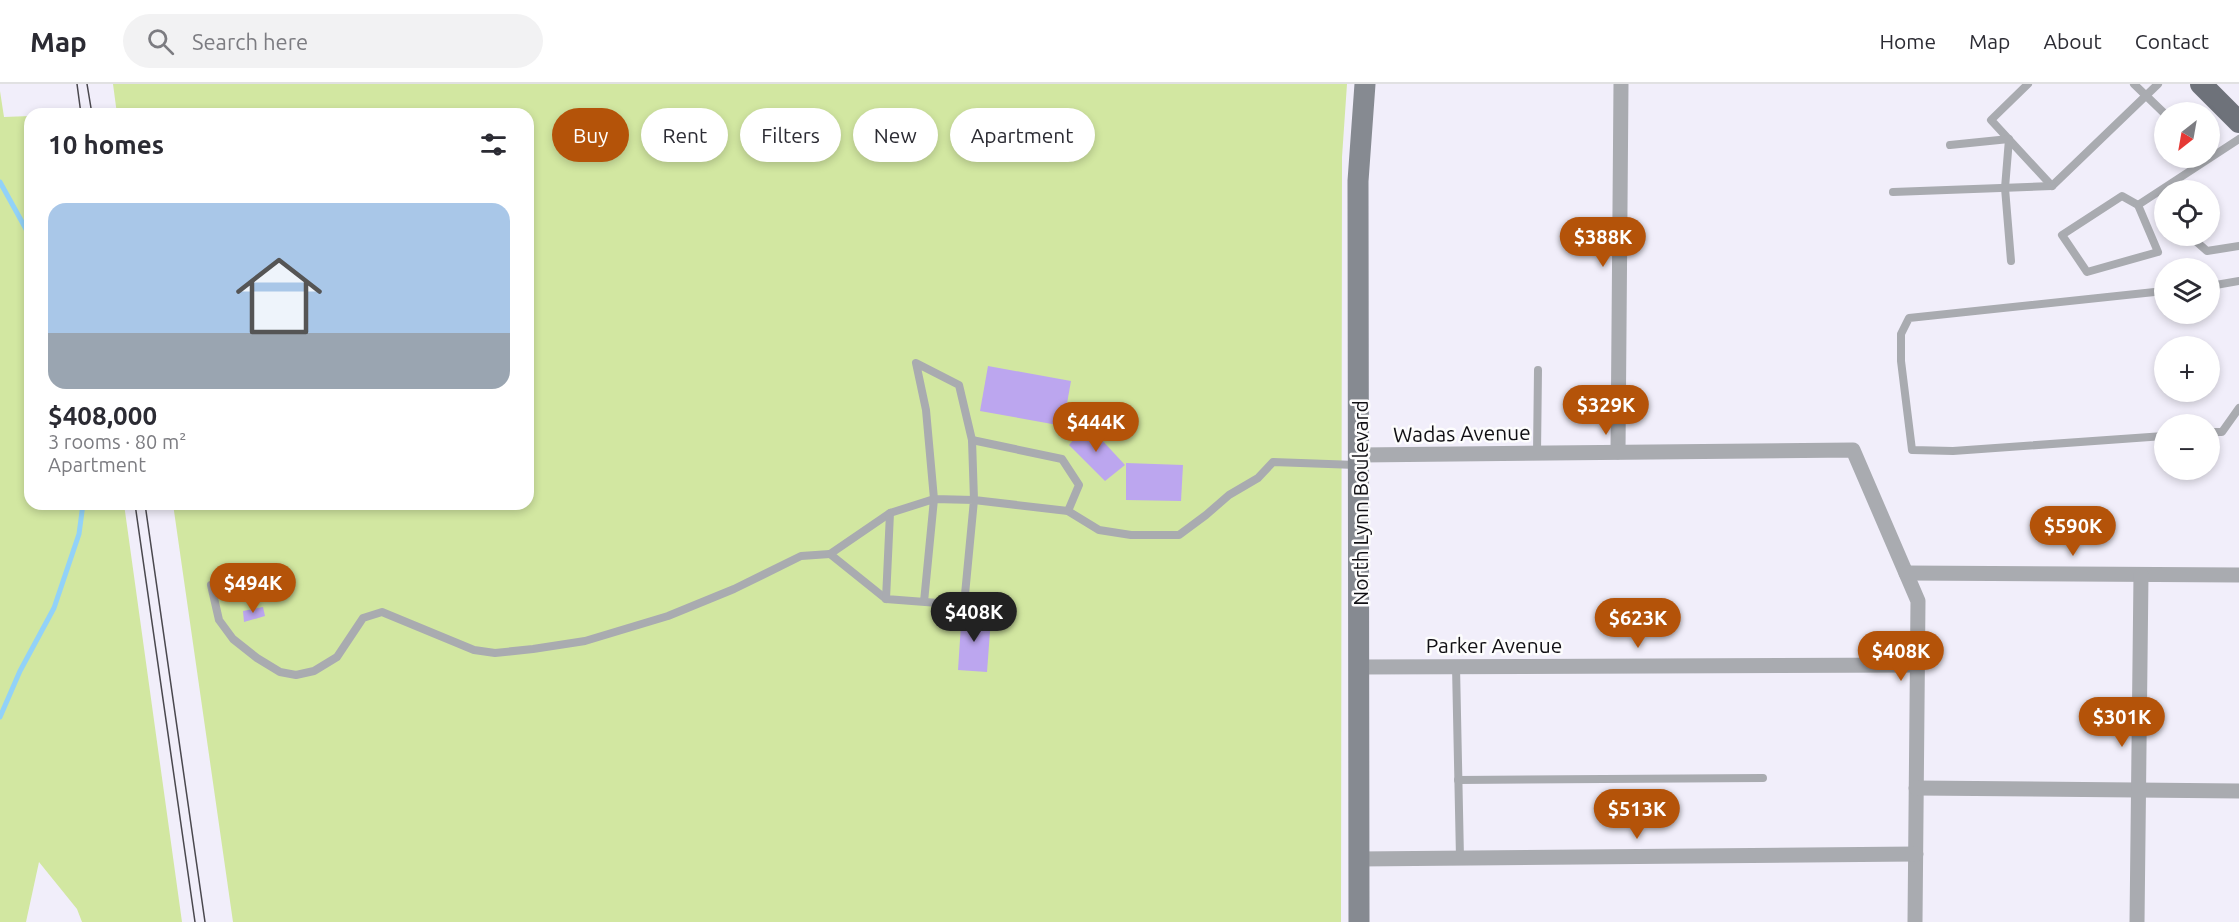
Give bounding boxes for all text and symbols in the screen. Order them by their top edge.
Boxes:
search box [123,14,543,68]
icon: search [144,25,177,58]
text: Map [30,26,87,57]
text: Search here [192,29,308,54]
text: Home [1879,29,1936,53]
text: Map [1969,29,2010,53]
text: About [2043,29,2102,53]
text: Contact [2135,29,2209,53]
north arrow [2154,102,2220,168]
map controls [2154,102,2220,480]
chip: Buy [552,108,629,162]
chip: Rent [641,108,728,162]
chip: Filters [740,108,841,162]
chip: New [853,108,938,162]
chip: Apartment [950,108,1095,162]
icon: filters [477,128,510,161]
text: 10 homes [48,130,164,159]
button: locate [2154,180,2220,246]
pin: $388K [1561,217,1645,268]
text: $388K [1574,225,1632,248]
icon: home [225,242,333,350]
button: layers [2154,258,2220,324]
button: + [2154,336,2220,402]
pin: $329K [1564,385,1648,436]
text: $329K [1577,393,1635,416]
street label: North Lynn Boulevard [1348,400,1372,606]
text: $408,000 [48,401,157,430]
pin: $444K [1054,402,1138,453]
text: $444K [1067,410,1125,433]
button: − [2154,414,2220,480]
street label: Wadas Avenue [1393,420,1531,446]
text: 3 rooms · 80 m² [48,430,186,453]
text: Apartment [48,453,146,476]
pin: $590K [2031,506,2115,557]
text: $590K [2044,514,2102,537]
pin: $494K [211,563,295,614]
text: $494K [224,571,282,594]
pin: $408K [932,592,1016,643]
pin: $623K [1596,598,1680,649]
text: $408K [945,600,1003,623]
text: $623K [1609,606,1667,629]
pin: $408K [1859,631,1943,682]
street label: Parker Avenue [1426,633,1562,657]
text: $408K [1872,639,1930,662]
pin: $301K [2080,697,2164,748]
text: $301K [2093,705,2151,728]
pin: $513K [1595,789,1679,840]
text: $513K [1608,797,1666,820]

